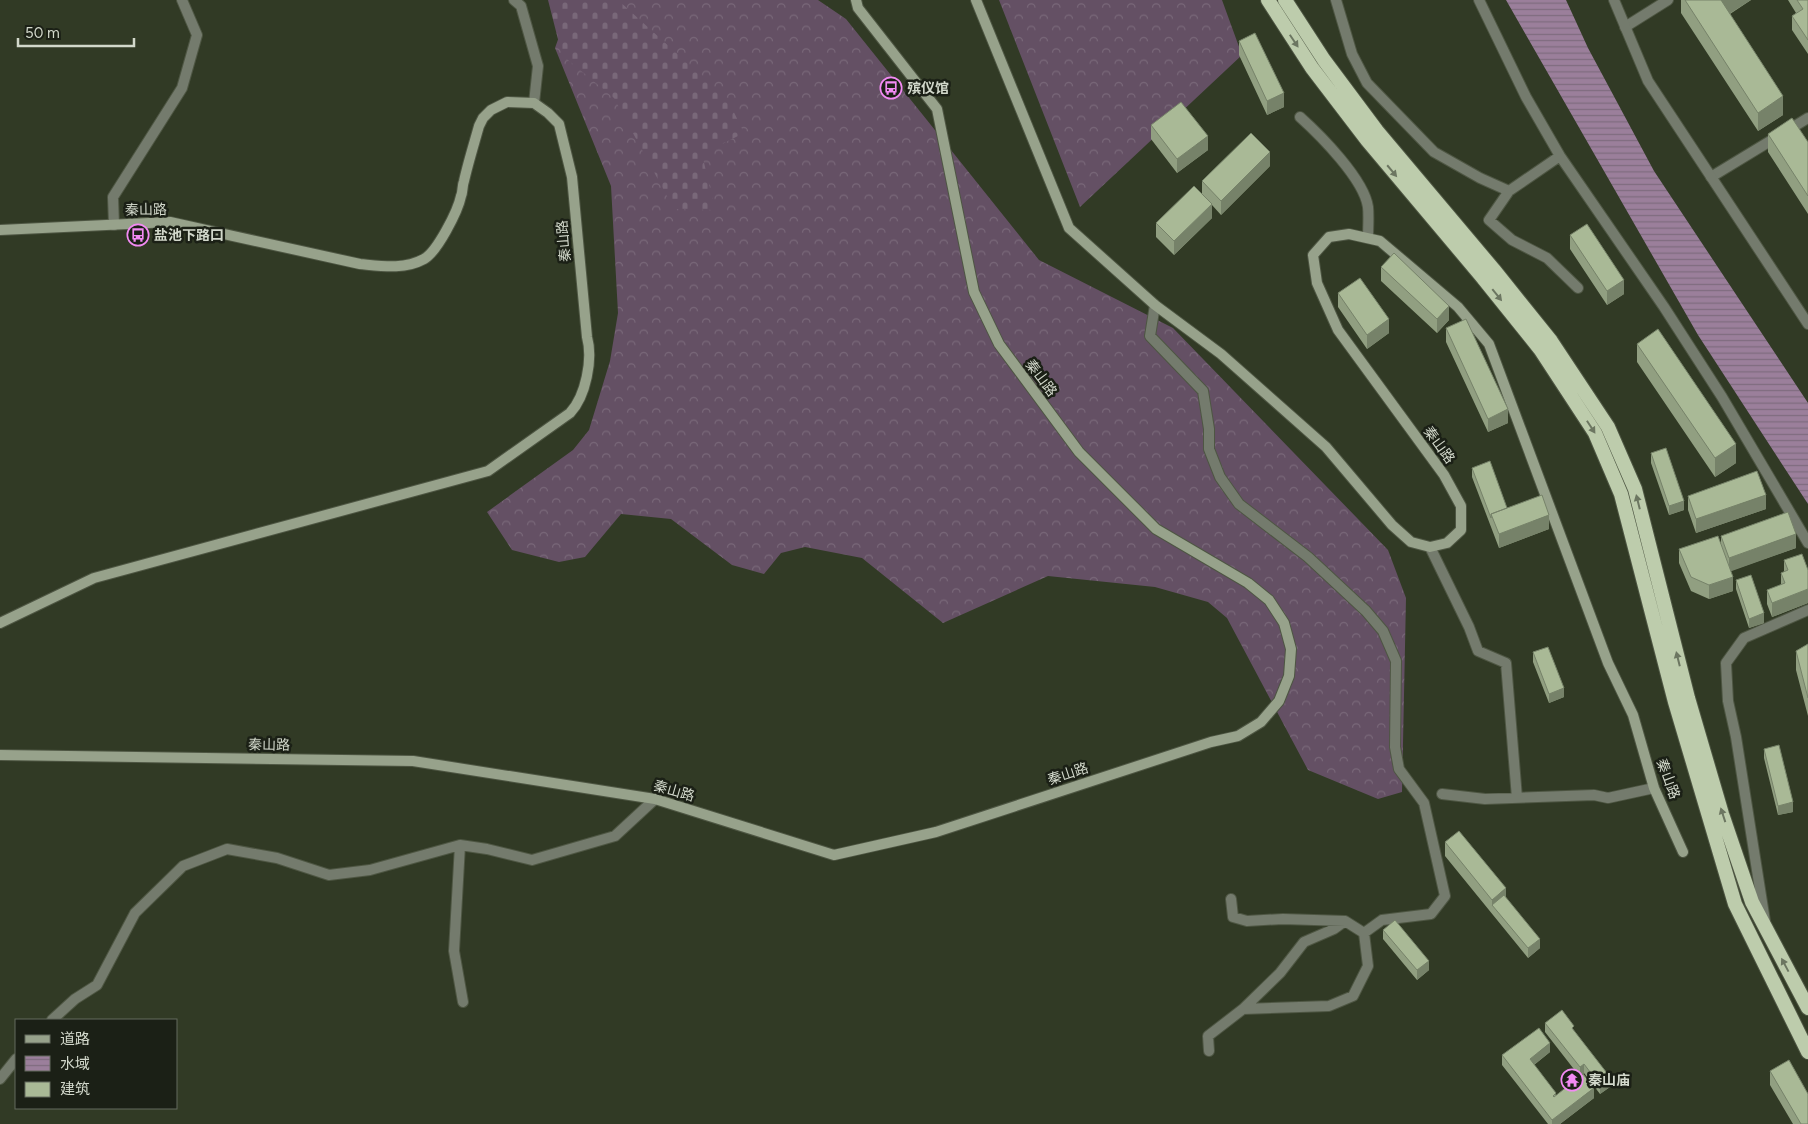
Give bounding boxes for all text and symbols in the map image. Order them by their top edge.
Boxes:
scale bar [18,15,134,47]
text: 50 m [25,24,60,42]
one-way arrow [1290,34,1299,48]
bus stop icon: 殡仪馆 [879,76,903,100]
place label: 殡仪馆 [907,80,949,97]
one-way arrow [1387,164,1398,177]
street label: 秦山路 [125,201,167,219]
street label: 秦山路 [554,219,574,263]
bus stop icon: 盐池下路口 [126,223,150,247]
place label: 盐池下路口 [154,227,224,244]
one-way arrow [1491,288,1502,301]
street label: 秦山路 [1022,356,1060,400]
one-way arrow [1587,421,1596,434]
street label: 秦山路 [1420,423,1458,467]
one-way arrow [1634,494,1642,509]
one-way arrow [1674,652,1682,667]
street label: 秦山路 [248,736,290,754]
street label: 秦山路 [1653,756,1683,802]
street label: 秦山路 [1045,759,1091,789]
street label: 秦山路 [651,777,697,805]
one-way arrow [1719,808,1726,823]
one-way arrow [1781,958,1789,972]
legend [15,1019,178,1109]
text: 道路 [60,1030,90,1048]
text: 水域 [60,1055,90,1073]
temple icon: 秦山庙 [1560,1068,1584,1092]
place label: 秦山庙 [1588,1072,1630,1089]
text: 建筑 [60,1080,90,1098]

